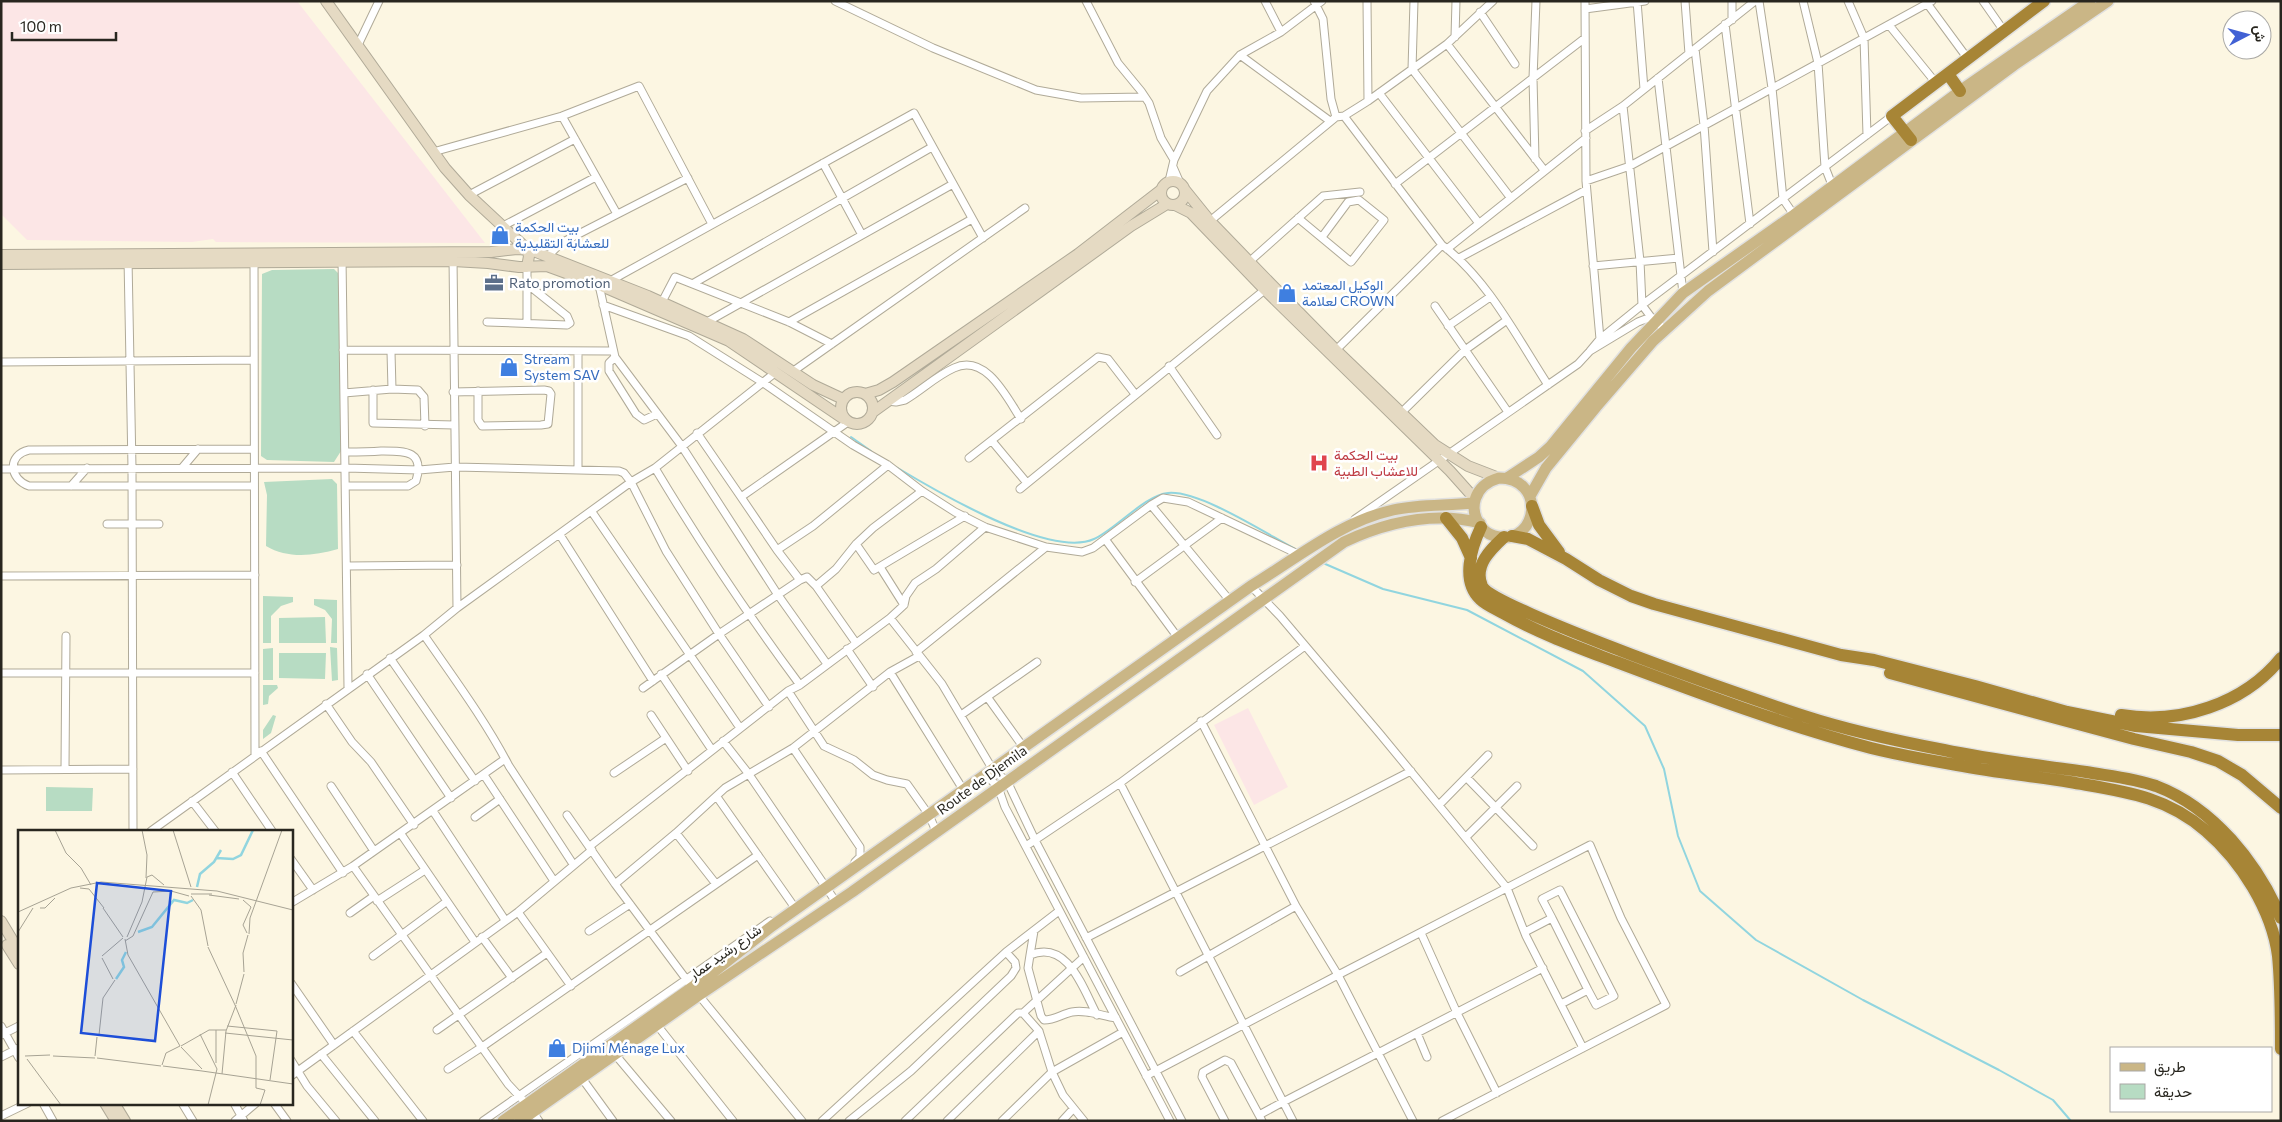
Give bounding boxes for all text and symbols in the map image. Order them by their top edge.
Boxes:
scale bar [12,10,116,42]
north arrow [2222,10,2272,60]
text: 100 m [20,17,62,35]
text: ش [2250,24,2270,43]
place label: بيت الحكمة للعشابة التقليدية [515,218,609,252]
shop icon: بيت الحكمة للعشابة التقليدية [489,224,511,246]
office icon: Rato promotion [483,272,505,294]
place label: Rato promotion [509,274,611,291]
place label: الوكيل المعتمد لعلامة CROWN [1302,276,1395,309]
shop icon: الوكيل المعتمد لعلامة CROWN [1276,282,1298,304]
place label: Stream System SAV [524,350,600,383]
shop icon: Stream System SAV [498,356,520,378]
place label: بيت الحكمة للاعشاب الطبية [1334,446,1418,480]
hospital icon: بيت الحكمة للاعشاب الطبية [1308,452,1330,474]
street label: Route de Djemila [933,741,1030,818]
inset map [18,830,292,1104]
street label: شارع رشيد عمار [684,920,766,986]
shop icon: Djimi Ménage Lux [546,1037,568,1059]
place label: Djimi Ménage Lux [572,1039,685,1056]
legend [2110,1047,2272,1112]
text: طريق [2154,1057,2186,1077]
text: حديقة [2154,1082,2192,1101]

